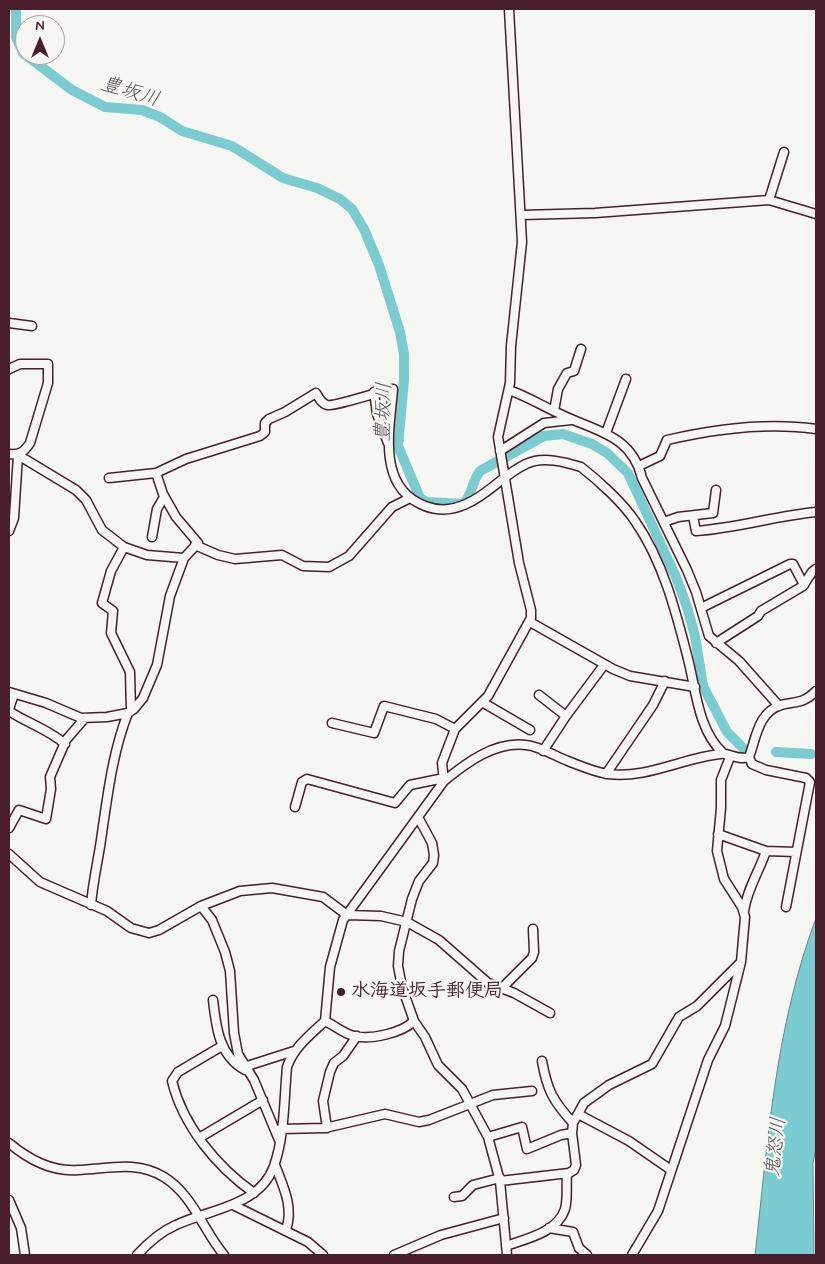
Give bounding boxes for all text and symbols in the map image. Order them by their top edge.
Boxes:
north arrow [15,15,65,65]
text: N [35,17,45,35]
water label: 豊坂川 [98,73,162,113]
water label: 豊坂川 [372,382,398,442]
place label: 水海道坂手郵便局 [351,981,503,1003]
marker: 水海道坂手郵便局 [335,986,347,998]
water label: 鬼怒川 [762,1116,792,1178]

